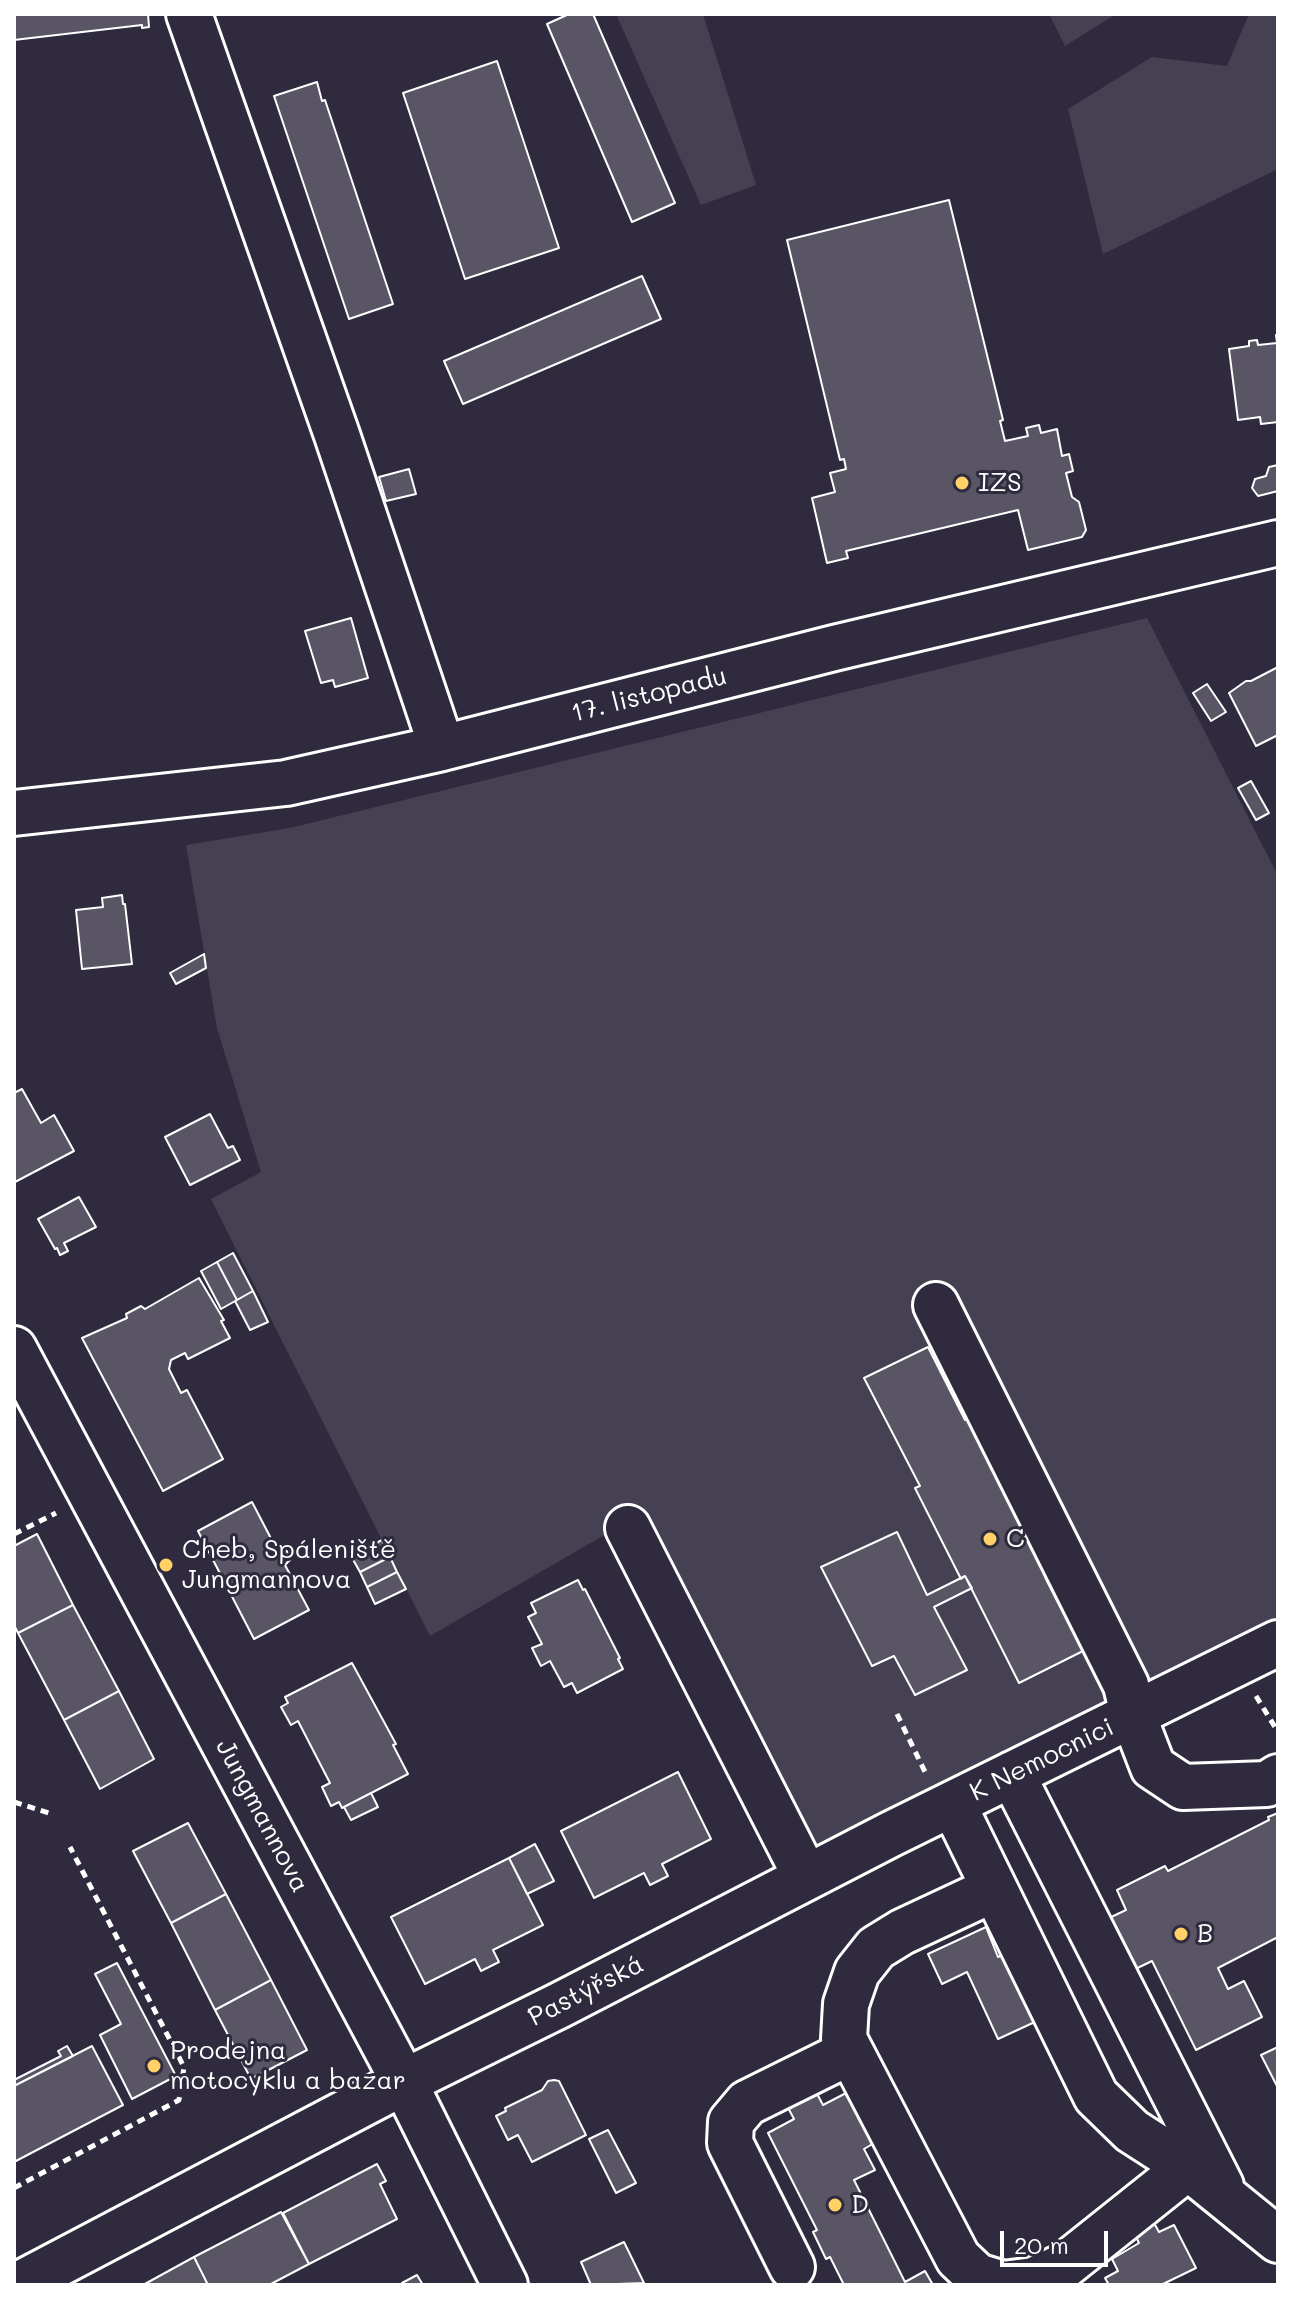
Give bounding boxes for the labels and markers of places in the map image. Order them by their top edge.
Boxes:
place label: IZS [978,467,1022,499]
marker: IZS [953,474,971,492]
place label: C [1006,1523,1025,1555]
marker: C [981,1530,999,1548]
place label: Cheb, Spáleniště Jungmannova [182,1534,396,1596]
marker: Cheb, Spáleniště Jungmannova [157,1556,175,1574]
place label: B [1197,1918,1213,1950]
marker: B [1172,1925,1190,1943]
place label: Prodejna motocyklu a bazar [170,2035,406,2096]
marker: Prodejna motocyklu a bazar [145,2057,163,2075]
place label: D [851,2189,869,2221]
marker: D [826,2196,844,2214]

